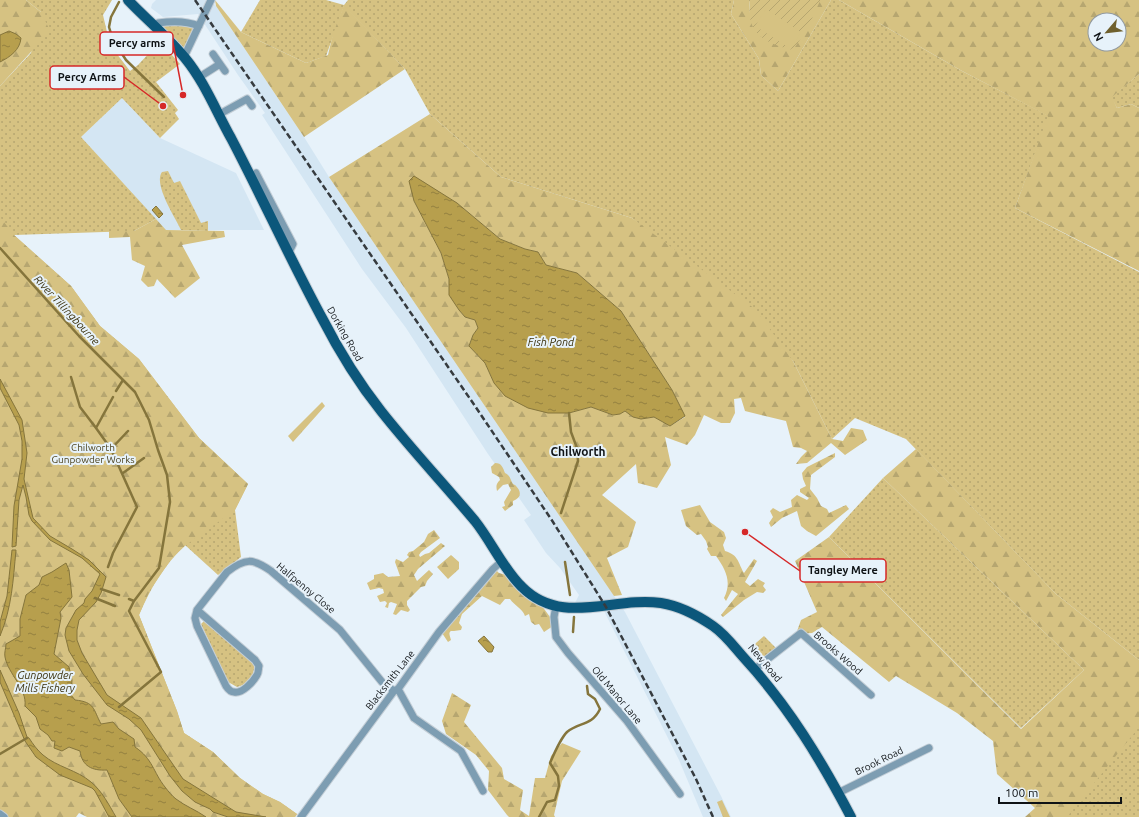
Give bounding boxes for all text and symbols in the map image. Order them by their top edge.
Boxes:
north arrow [1087,12,1127,52]
text: N [1091,30,1105,43]
callout: Percy arms [100,32,173,55]
text: Percy arms [109,37,165,49]
callout: Percy Arms [50,66,124,89]
text: Percy Arms [58,71,116,83]
water label: River Tillingbourne [32,273,103,347]
street label: Dorking Road [325,305,365,363]
water label: Fish Pond [528,336,575,348]
park label: Chilworth Gunpowder Works [51,442,135,465]
district label: Chilworth [550,445,606,458]
callout: Tangley Mere [800,559,886,582]
street label: Halfpenny Close [275,560,337,616]
text: Tangley Mere [808,564,878,576]
street label: Brooks Wood [812,629,864,677]
street label: New Road [746,642,784,684]
street label: Blacksmith Lane [363,648,417,712]
street label: Old Manor Lane [590,664,644,726]
water label: Gunpowder Mills Fishery [15,669,76,694]
street label: Brook Road [853,745,905,777]
scale bar [999,779,1121,805]
text: 100 m [1005,786,1038,799]

